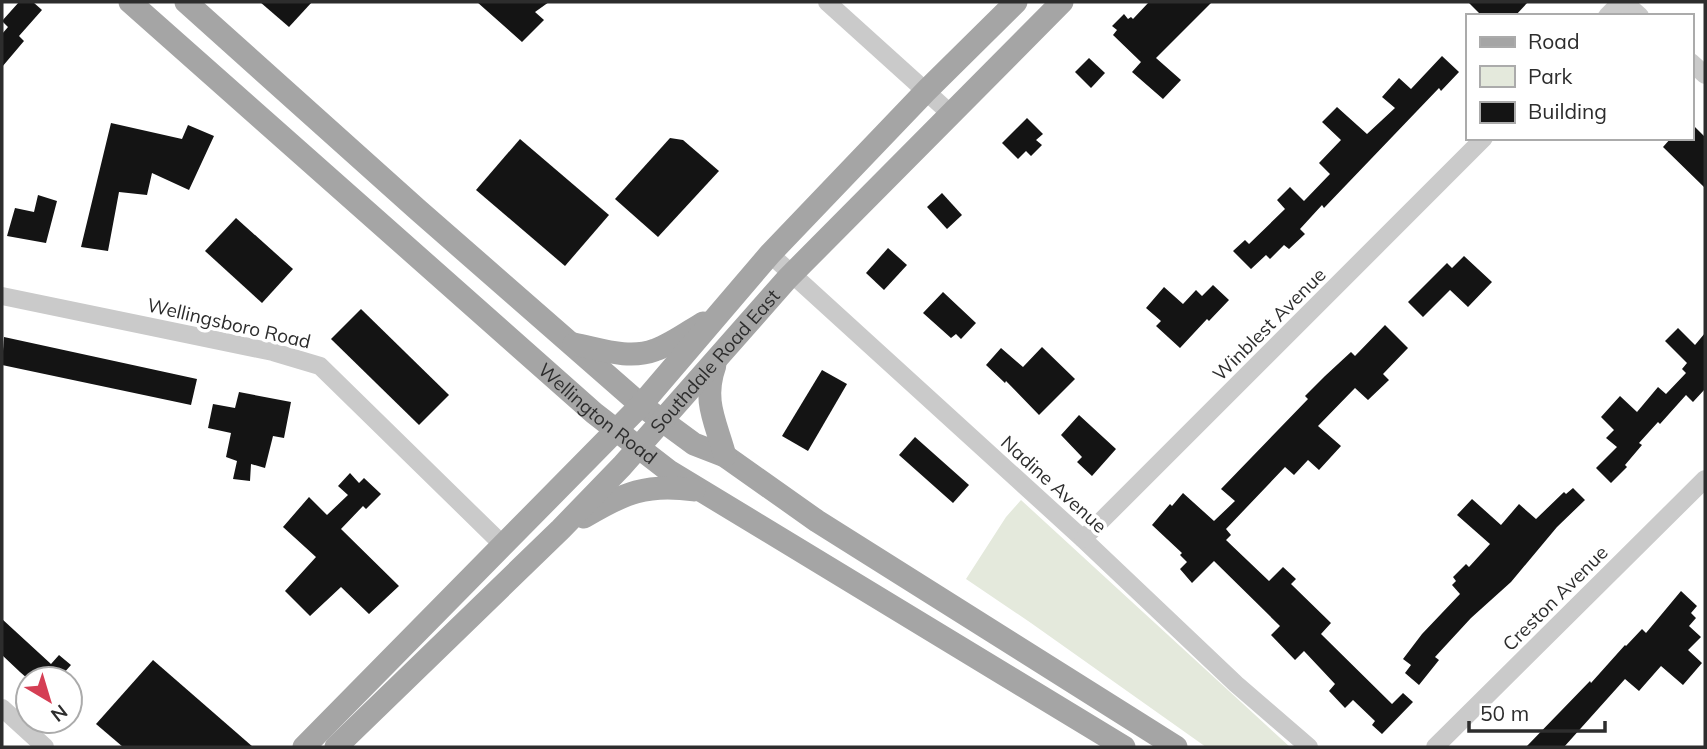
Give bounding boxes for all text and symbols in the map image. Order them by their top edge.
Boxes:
legend [1466,14,1693,140]
text: Road [1528,28,1579,54]
text: Park [1528,63,1572,89]
text: Building [1528,98,1607,124]
street label: Winblest Avenue [1207,262,1331,386]
street label: Southdale Road East [645,284,785,438]
street label: Wellingsboro Road [145,292,313,354]
street label: Wellington Road [533,357,662,469]
street label: Nadine Avenue [996,430,1112,538]
street label: Creston Avenue [1497,540,1613,656]
north arrow [14,665,84,735]
scale bar [1469,690,1606,734]
text: N [46,700,73,727]
text: 50 m [1480,700,1529,726]

